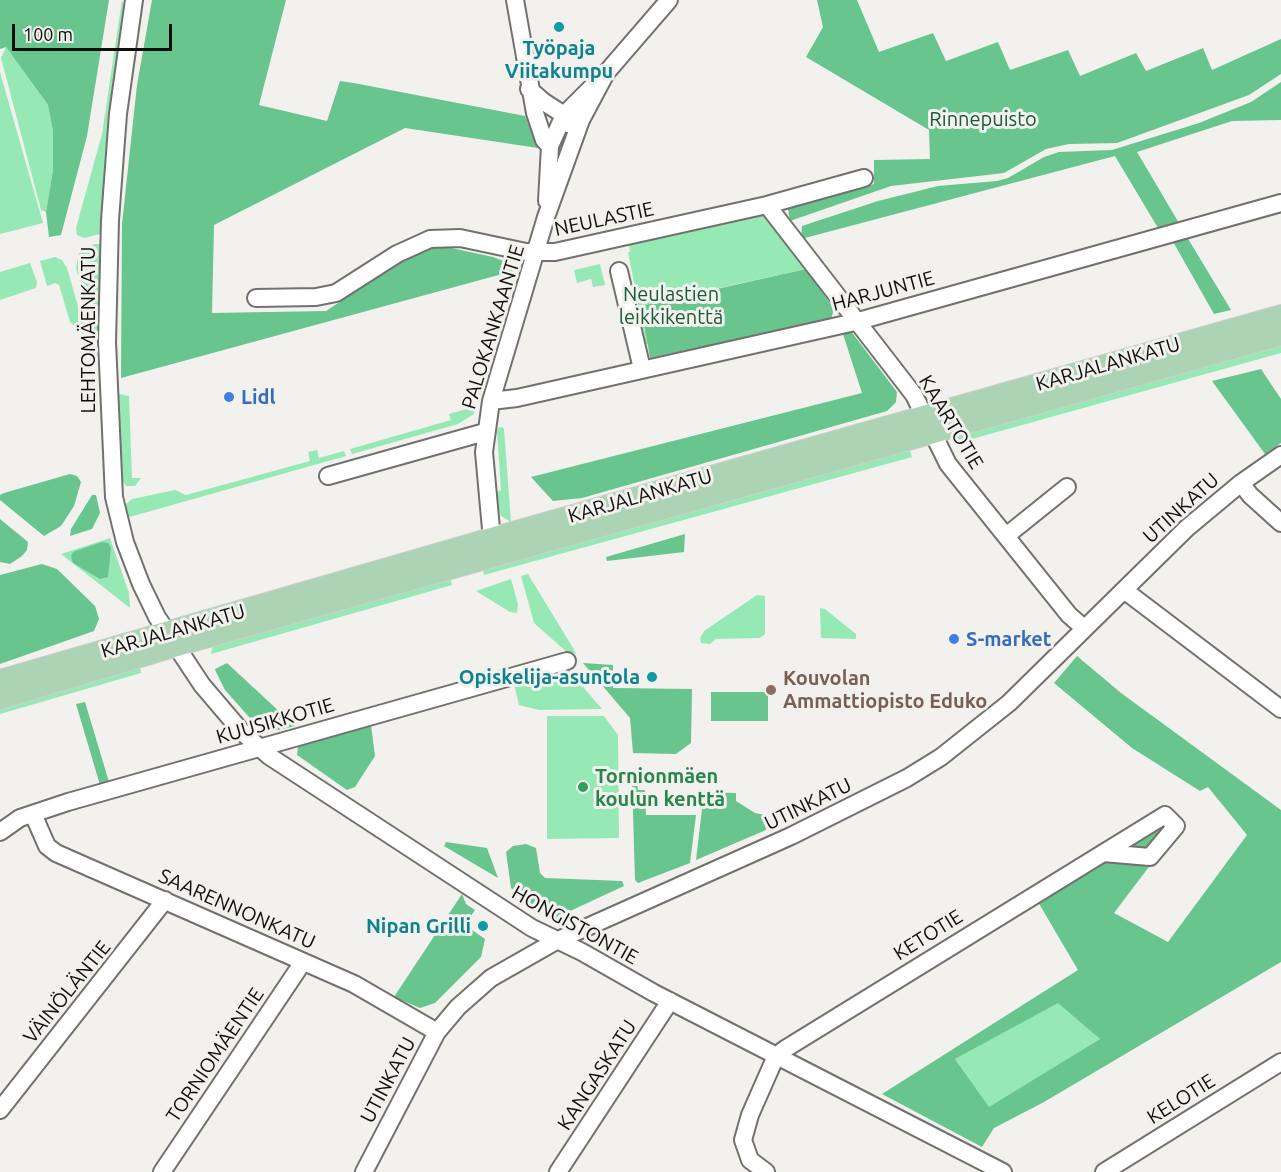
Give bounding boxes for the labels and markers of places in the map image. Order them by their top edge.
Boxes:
marker: Työpaja Viitakumpu [552,20,566,34]
place label: Työpaja Viitakumpu [505,36,613,83]
place label: Lidl [241,385,276,409]
marker: Lidl [222,390,236,404]
place label: S-market [966,627,1051,651]
marker: S-market [947,632,961,646]
place label: Opiskelija-asuntola [459,665,640,689]
place label: Kouvolan Ammattiopisto Eduko [783,666,987,713]
marker: Opiskelija-asuntola [645,670,659,684]
marker: Kouvolan Ammattiopisto Eduko [764,683,778,697]
place label: Tornionmäen koulun kenttä [595,764,725,811]
marker: Tornionmäen koulun kenttä [576,780,590,794]
place label: Nipan Grilli [366,914,471,938]
marker: Nipan Grilli [476,919,490,933]

